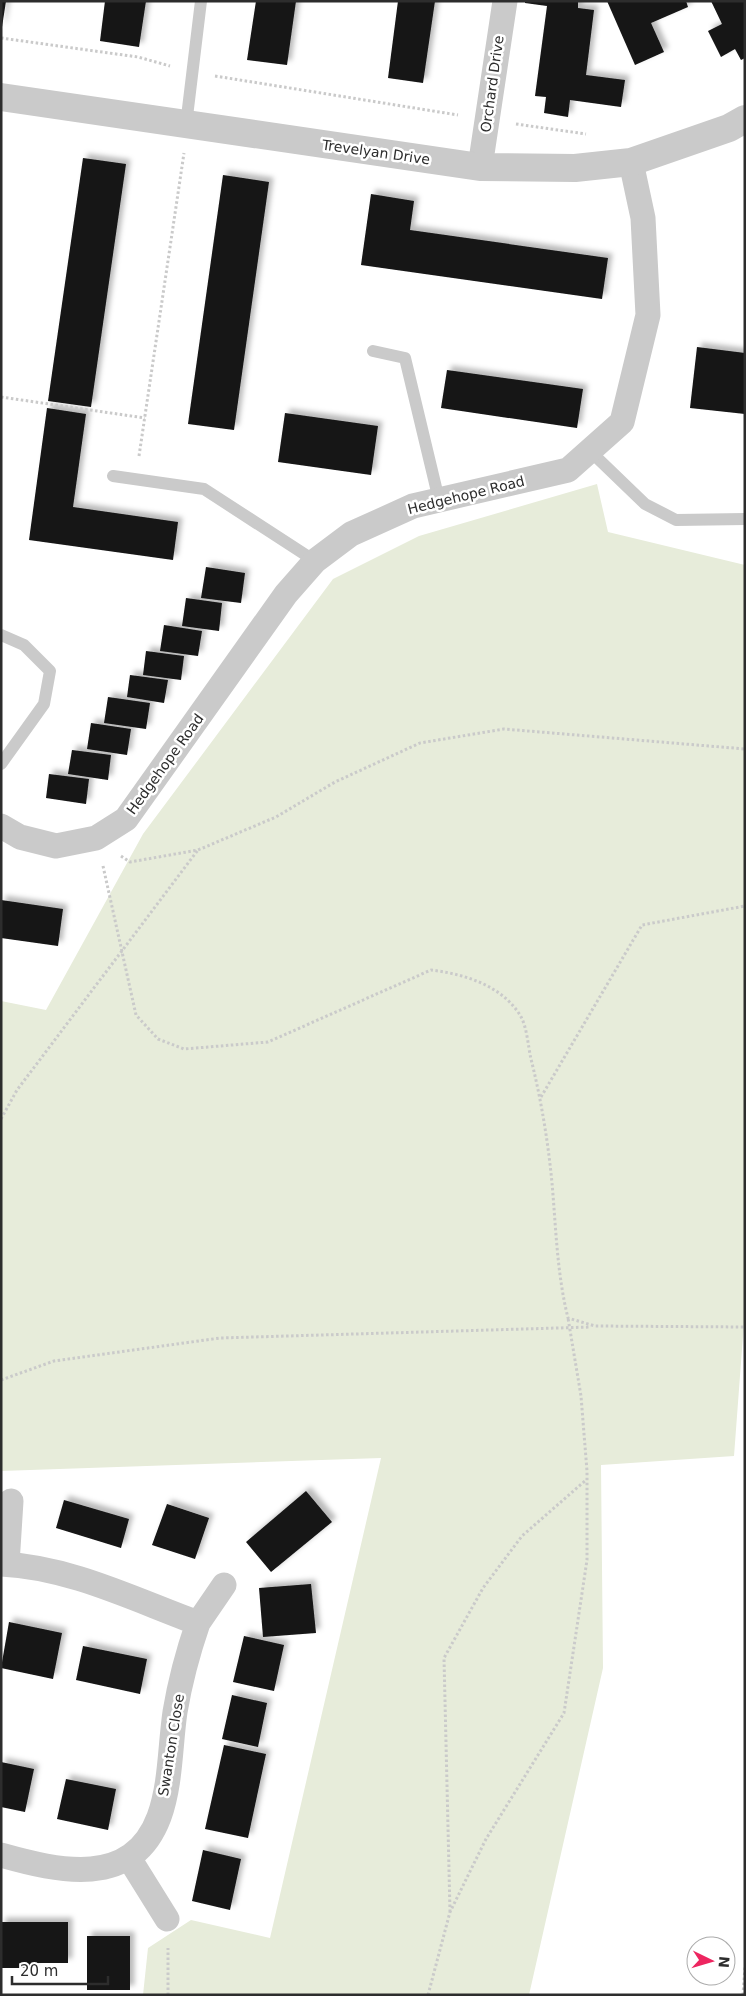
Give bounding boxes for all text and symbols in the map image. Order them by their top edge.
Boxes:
street label: Orchard Drive [477,34,507,134]
street label: Trevelyan Drive [320,136,431,167]
street label: Hedgehope Road [406,473,526,517]
street label: Hedgehope Road [123,711,207,817]
street label: Swanton Close [155,1693,187,1797]
north arrow [686,1936,736,1986]
scale bar [12,1954,109,1986]
text: N [715,1956,732,1969]
text: 20 m [20,1962,58,1980]

